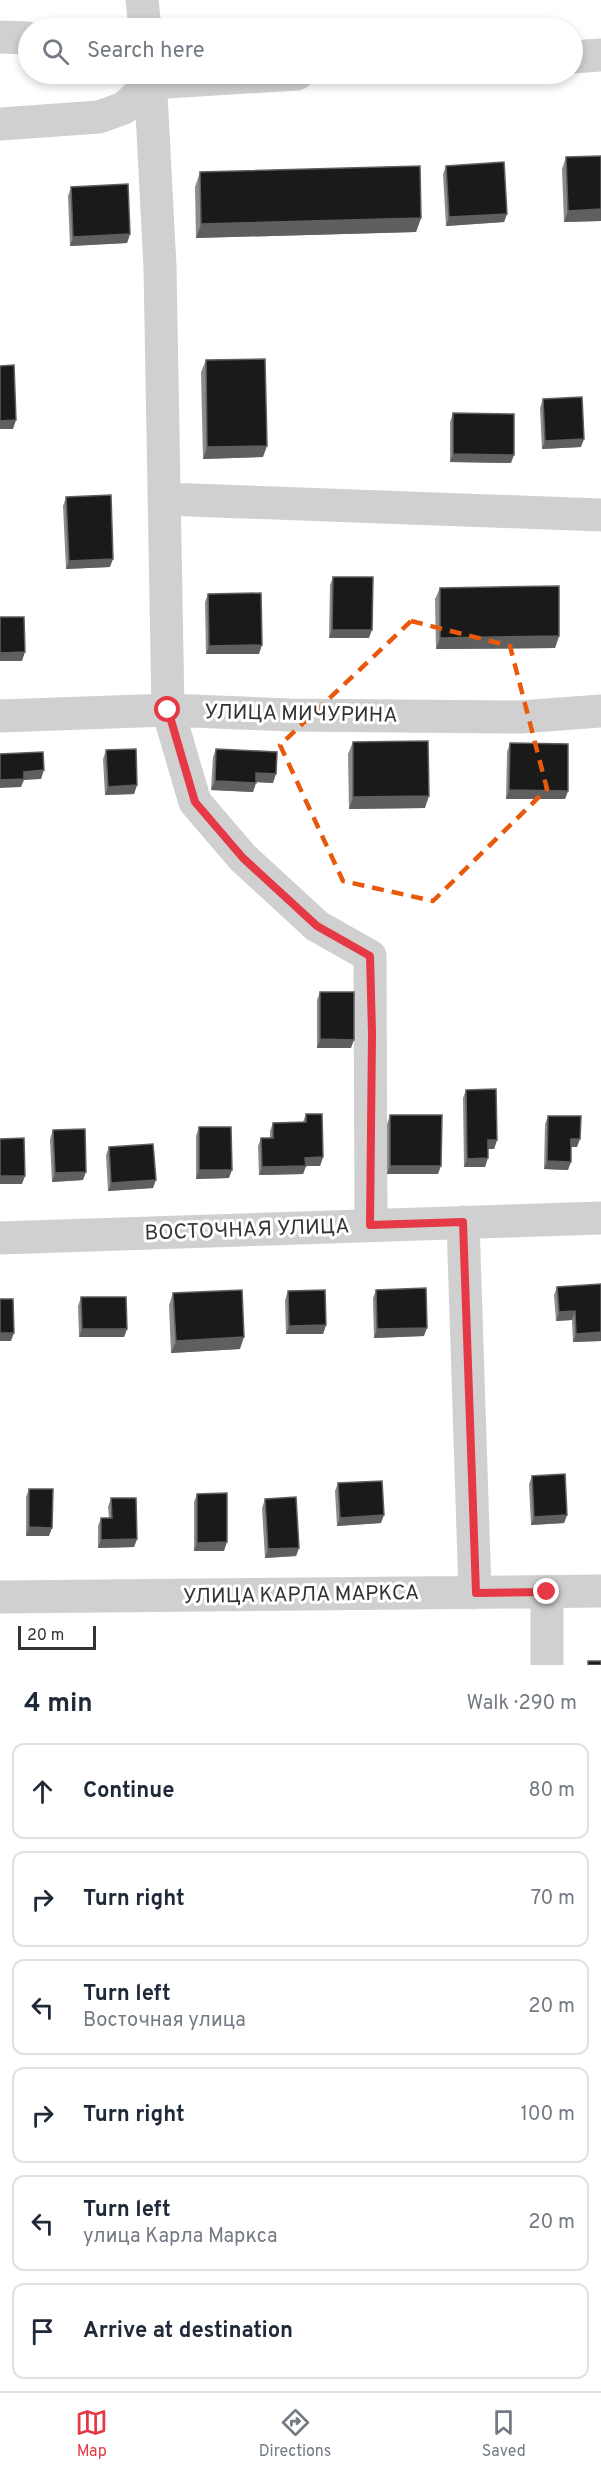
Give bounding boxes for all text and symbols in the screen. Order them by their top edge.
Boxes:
search box [18,18,583,84]
icon: search [39,35,72,68]
text: Search here [87,38,205,65]
route start [154,696,180,722]
street label: УЛИЦА МИЧУРИНА [204,699,398,730]
street label: ВОСТОЧНАЯ УЛИЦА [144,1213,350,1248]
route end [533,1578,559,1604]
street label: УЛИЦА КАРЛА МАРКСА [183,1580,420,1611]
scale bar [18,1623,96,1650]
text: 20 m [27,1626,64,1646]
text: 4 min [24,1688,93,1721]
text: Walk · 290 m [466,1691,577,1717]
icon: ahead [26,1775,59,1808]
text: Continue [83,1778,174,1805]
text: 80 m [529,1778,575,1804]
icon: right [26,1883,59,1916]
text: Turn right [83,1886,185,1913]
text: 70 m [531,1886,575,1912]
text: Turn left [83,1981,171,2008]
icon: left [26,1991,59,2024]
text: 20 m [528,1994,575,2020]
text: Восточная улица [83,2008,246,2034]
icon: right [26,2099,59,2132]
text: Turn right [83,2102,185,2129]
text: 100 m [520,2102,575,2128]
text: Turn left [83,2197,171,2224]
icon: left [26,2207,59,2240]
text: 20 m [528,2210,575,2236]
text: улица Карла Маркса [83,2224,277,2250]
icon: arrive [26,2315,59,2348]
text: Arrive at destination [83,2318,293,2345]
tab: Map [75,2406,108,2462]
tab: Directions [259,2406,331,2462]
tab: Saved [482,2406,526,2462]

